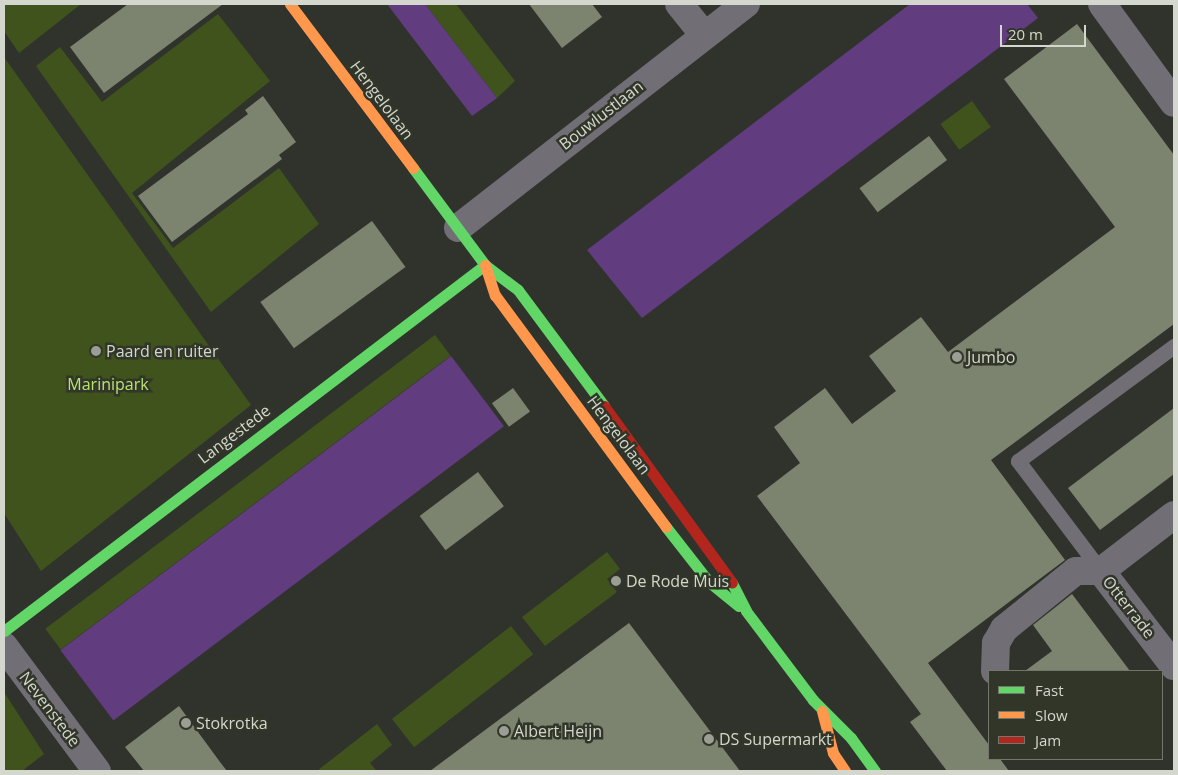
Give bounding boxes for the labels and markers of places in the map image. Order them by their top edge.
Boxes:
place label: Paard en ruiter [106,341,218,361]
marker: Paard en ruiter [90,345,102,357]
place label: Jumbo [967,347,1015,367]
marker: Jumbo [951,351,963,363]
place label: De Rode Muis [626,571,729,591]
marker: De Rode Muis [610,575,622,587]
place label: Stokrotka [196,713,268,733]
marker: Stokrotka [180,717,192,729]
place label: Albert Heijn [514,721,602,741]
marker: Albert Heijn [498,725,510,737]
place label: DS Supermarkt [719,729,832,749]
marker: DS Supermarkt [703,733,715,745]

